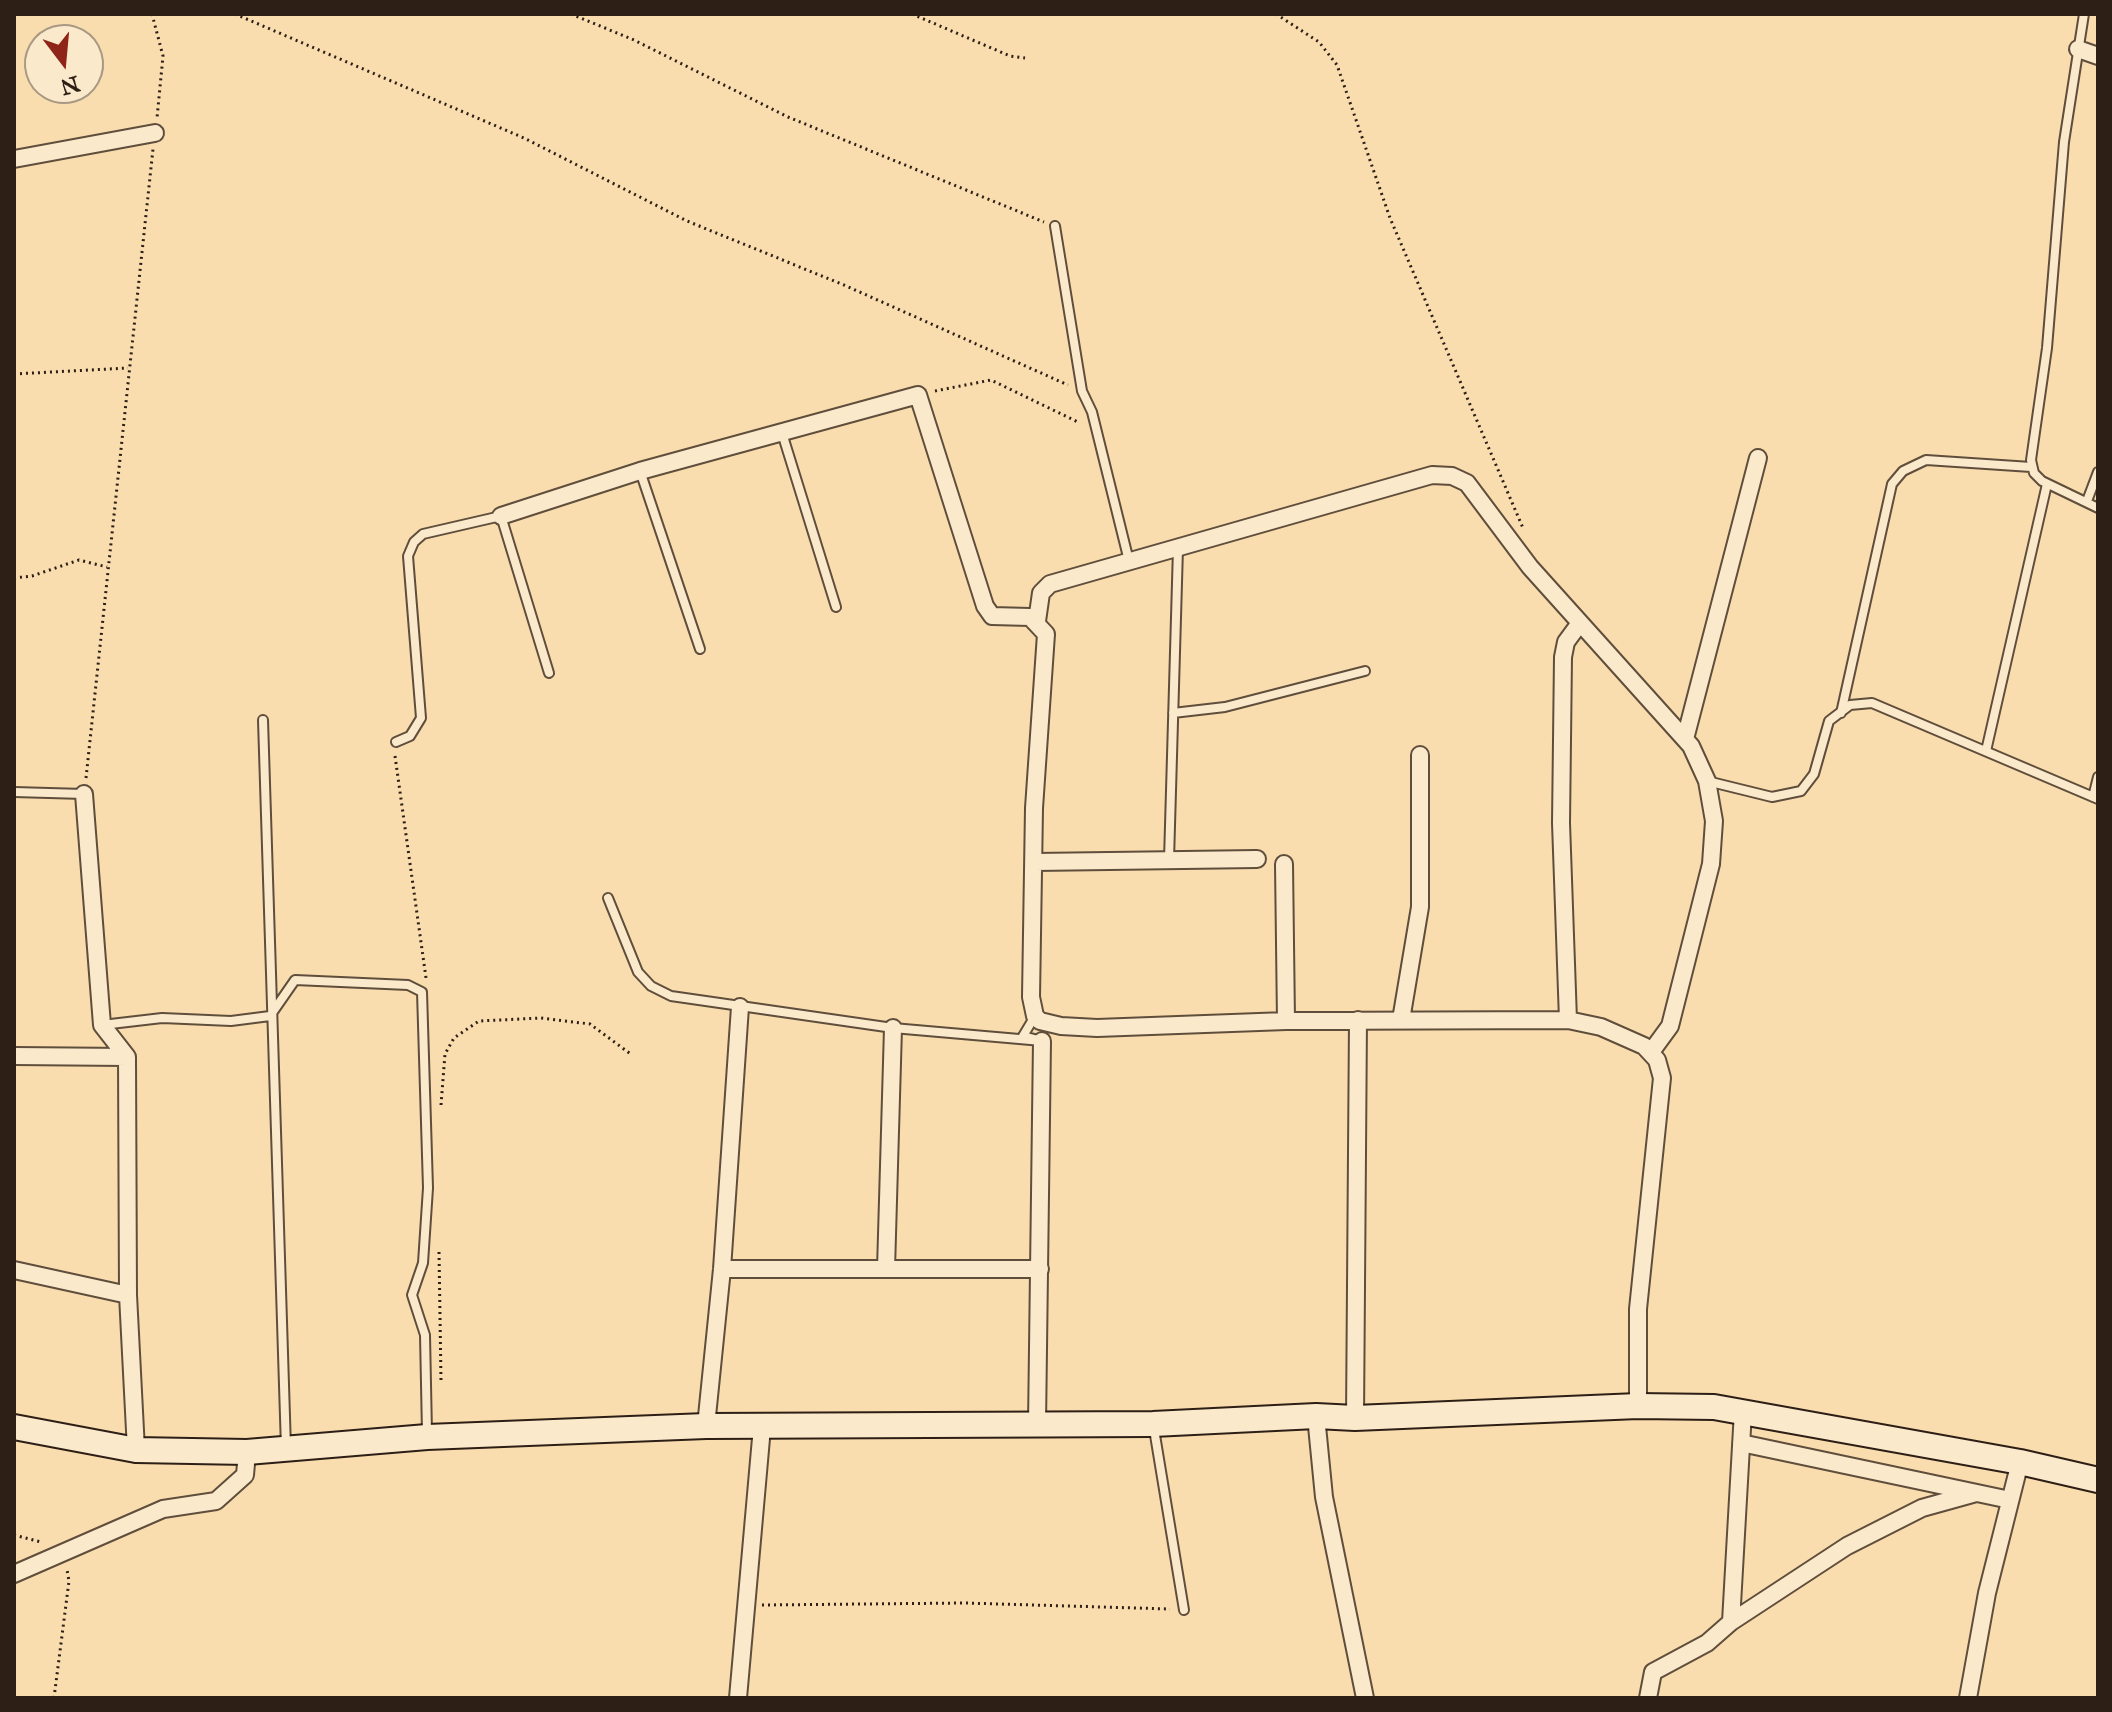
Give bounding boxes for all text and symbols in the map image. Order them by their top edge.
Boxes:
north arrow [24,24,104,104]
text: N [58,70,83,101]

